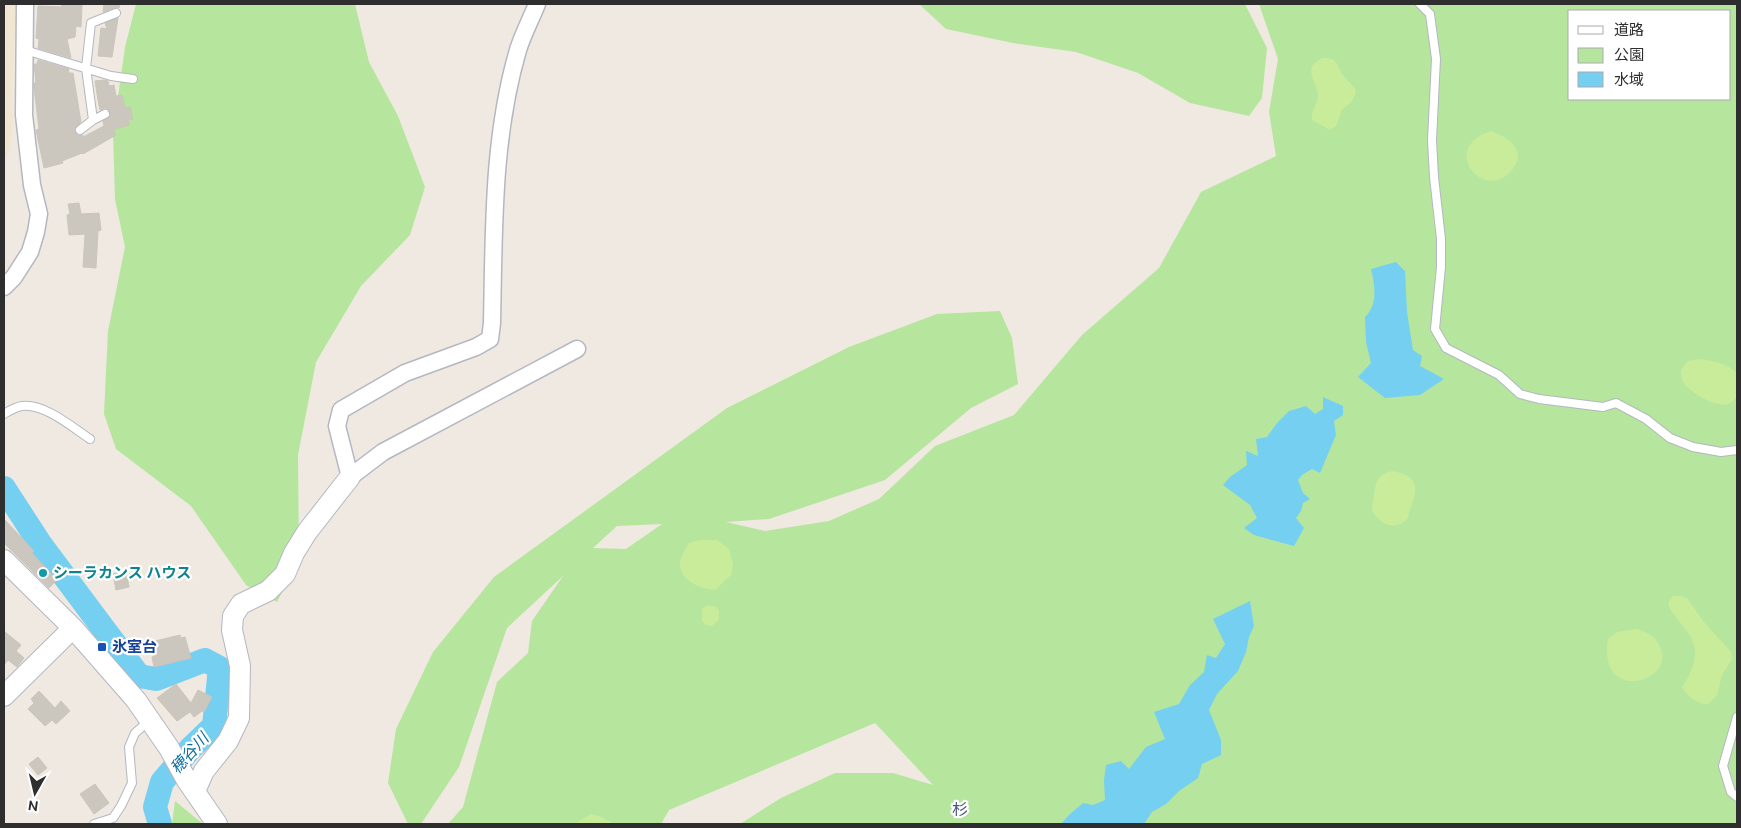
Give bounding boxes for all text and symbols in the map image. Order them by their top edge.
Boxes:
legend [1568,10,1731,100]
text: 道路 [1614,21,1644,38]
text: 公園 [1614,46,1644,63]
text: 水域 [1614,71,1644,88]
place label: シーラカンス ハウス [53,564,191,581]
marker: シーラカンス ハウス [37,567,49,579]
place label: 氷室台 [112,638,157,655]
marker: 氷室台 [96,641,108,653]
water label: 穂谷川 [166,728,213,777]
north arrow [10,768,60,818]
text: N [27,797,39,815]
district label: 杉 [952,800,968,818]

